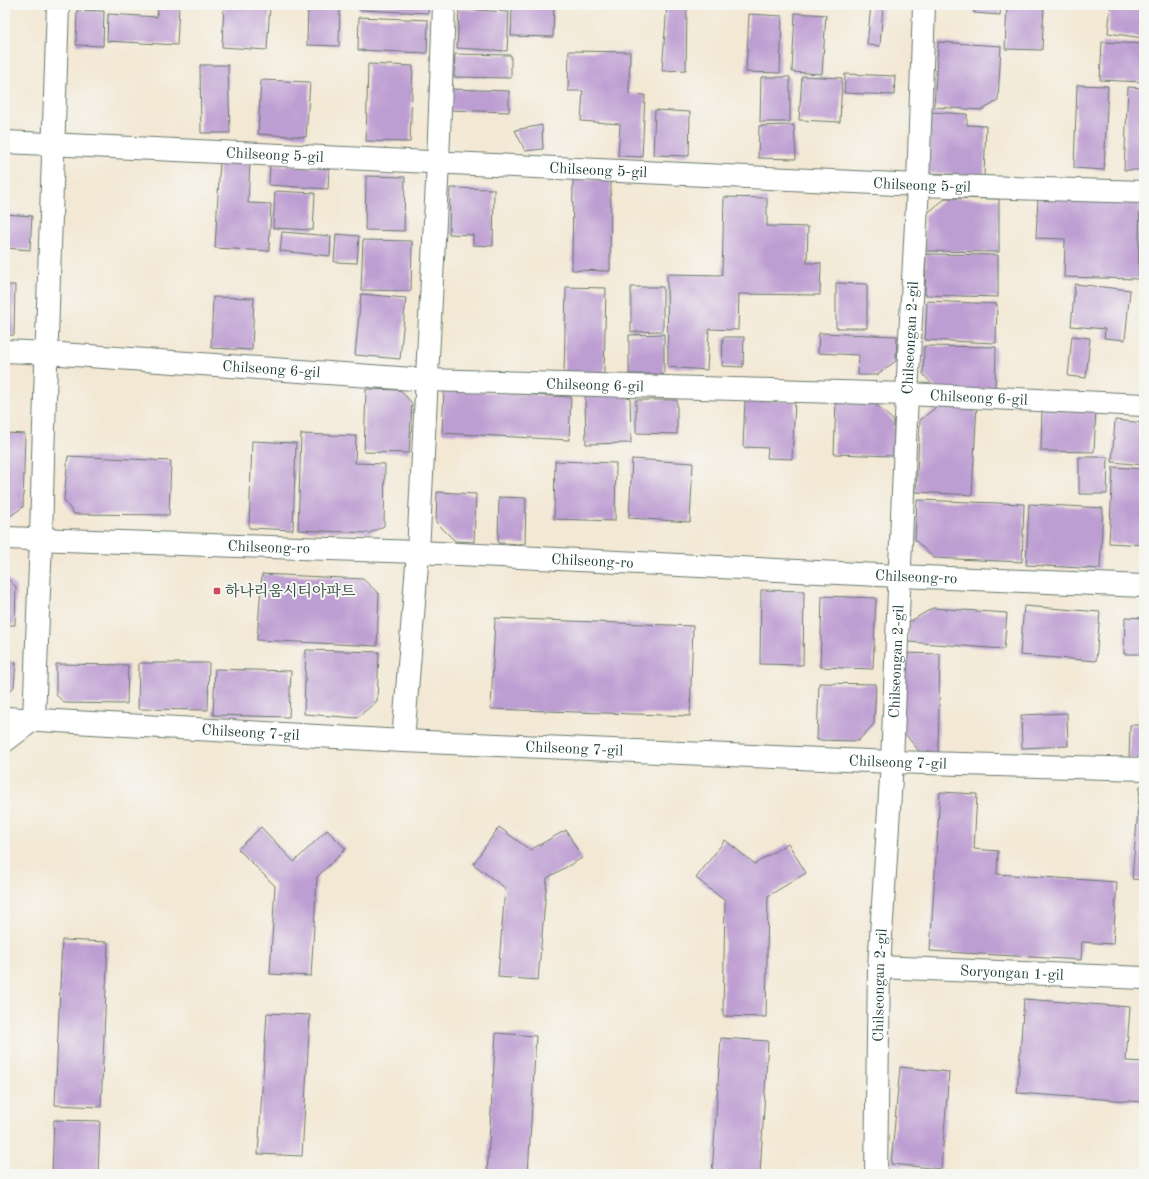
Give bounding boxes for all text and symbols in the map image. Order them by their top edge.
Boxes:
street label: Chilseong 5-gil [225,146,324,166]
street label: Chilseong 5-gil [549,162,648,181]
street label: Chilseong 5-gil [873,177,971,196]
street label: Chilseongan 2-gil [901,281,922,395]
street label: Chilseong 6-gil [222,359,321,381]
street label: Chilseong 6-gil [546,377,644,395]
street label: Chilseong 6-gil [929,389,1028,409]
street label: Chilseong-ro [227,540,310,557]
street label: Chilseong-ro [551,553,634,572]
street label: Chilseong-ro [874,569,958,587]
place label: 하나리움시티아파트 [225,583,356,600]
marker: 하나리움시티아파트 [212,586,222,596]
street label: Chilseongan 2-gil [888,604,907,719]
street label: Chilseong 7-gil [201,723,300,744]
street label: Chilseong 7-gil [525,740,623,759]
street label: Chilseong 7-gil [848,754,947,773]
street label: Chilseongan 2-gil [872,928,890,1042]
street label: Soryongan 1-gil [960,964,1064,984]

